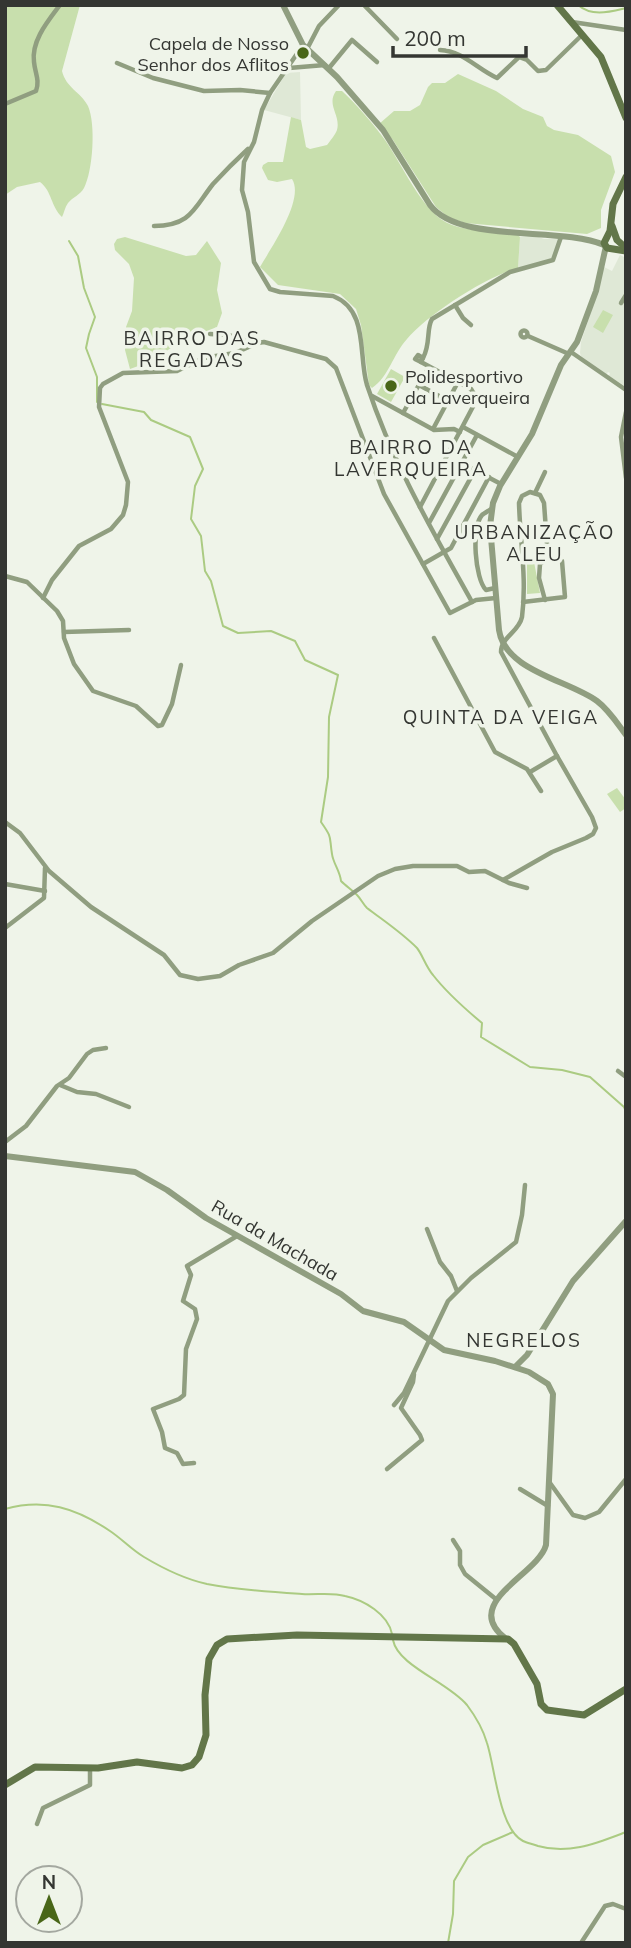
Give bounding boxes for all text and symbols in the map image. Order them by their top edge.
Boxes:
scale bar [393,14,526,58]
text: 200 m [404,25,466,51]
place label: Capela de Nosso Senhor dos Aflitos [138,32,289,76]
marker: Capela de Nosso Senhor dos Aflitos [295,45,311,61]
district label: BAIRRO DAS REGADAS [123,326,261,372]
place label: Polidesportivo da Laverqueira [405,365,530,409]
marker: Polidesportivo da Laverqueira [383,378,399,394]
district label: BAIRRO DA LAVERQUEIRA [334,435,488,481]
district label: URBANIZAÇÃO ALEU [455,520,615,566]
district label: QUINTA DA VEIGA [403,705,599,729]
street label: Rua da Machada [207,1194,343,1286]
district label: NEGRELOS [466,1328,582,1352]
north arrow [14,1864,84,1934]
text: N [42,1870,56,1894]

